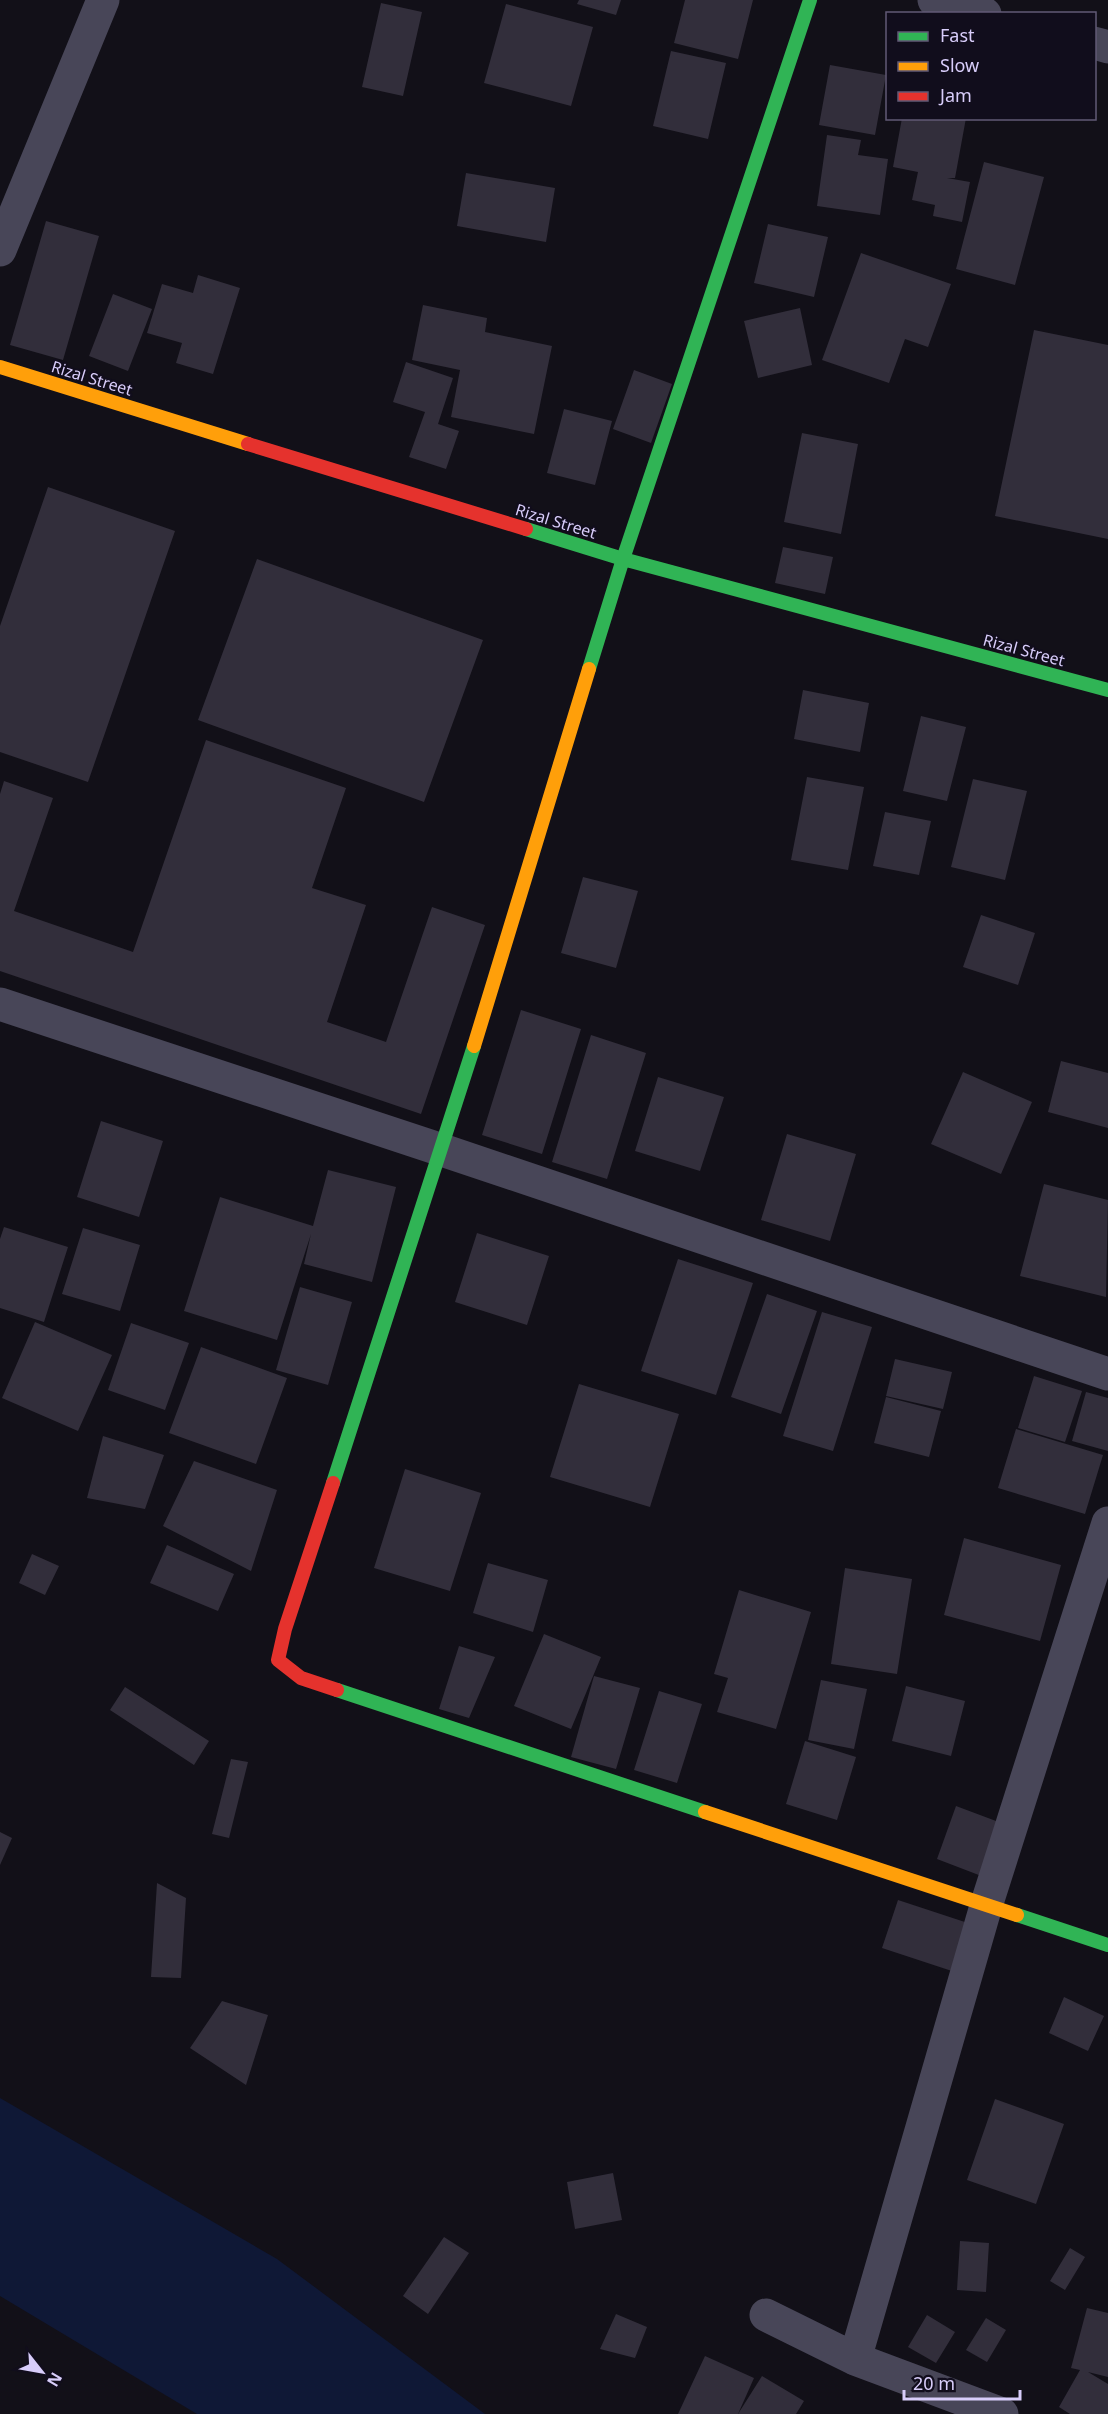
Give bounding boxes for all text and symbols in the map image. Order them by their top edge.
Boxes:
legend [886,12,1096,120]
text: Fast [940,23,975,47]
text: Slow [940,53,979,77]
text: Jam [938,83,972,107]
street label: Rizal Street [49,355,135,401]
street label: Rizal Street [513,498,599,544]
street label: Rizal Street [981,629,1067,671]
north arrow [12,2342,72,2402]
scale bar [904,2363,1020,2401]
text: N [42,2368,68,2391]
text: 20 m [913,2371,955,2395]

